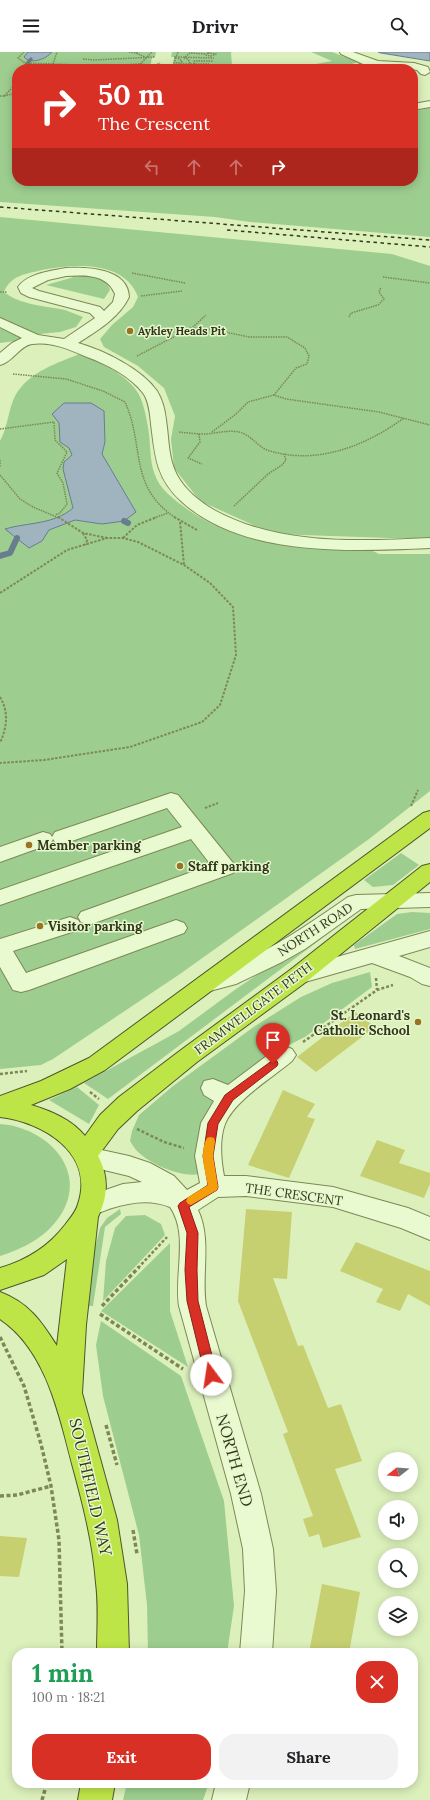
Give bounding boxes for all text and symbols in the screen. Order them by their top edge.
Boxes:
icon: menu [20,15,42,37]
text: Drivr [192,15,238,38]
icon: search [388,15,410,37]
text: 50 m [98,77,164,113]
icon: right [32,80,84,132]
text: The Crescent [98,112,210,135]
icon: left [141,156,163,178]
icon: ahead [183,156,205,178]
icon: ahead [225,156,247,178]
icon: right [267,156,289,178]
place label: Aykley Heads Pit [138,324,226,338]
marker: Aykley Heads Pit [125,326,135,336]
place label: Member parking [37,837,141,854]
marker: Member parking [24,840,34,850]
place label: Staff parking [188,858,270,875]
marker: Staff parking [175,861,185,871]
street label: NORTH ROAD [274,899,356,960]
place label: Visitor parking [48,918,143,935]
marker: Visitor parking [35,921,45,931]
street label: FRAMWELLGATE PETH [191,958,316,1058]
place label: St. Leonard's Catholic School [314,1007,410,1039]
marker: St. Leonard's Catholic School [413,1017,423,1027]
pin [256,1023,290,1064]
icon: arrive [262,1029,284,1051]
street label: THE CRESCENT [244,1179,344,1210]
position arrow [190,1354,232,1396]
street label: NORTH END [212,1411,258,1509]
street label: SOUTHFIELD WAY [65,1416,117,1559]
north arrow [378,1452,418,1492]
map controls [378,1452,418,1636]
button: sound [378,1500,418,1540]
button: search [378,1548,418,1588]
button: layers [378,1596,418,1636]
text: 1 min [32,1658,93,1689]
button: close [356,1661,398,1703]
text: 100 m · 18:21 [32,1689,105,1706]
button: Exit [32,1734,211,1780]
button: Share [219,1734,398,1780]

